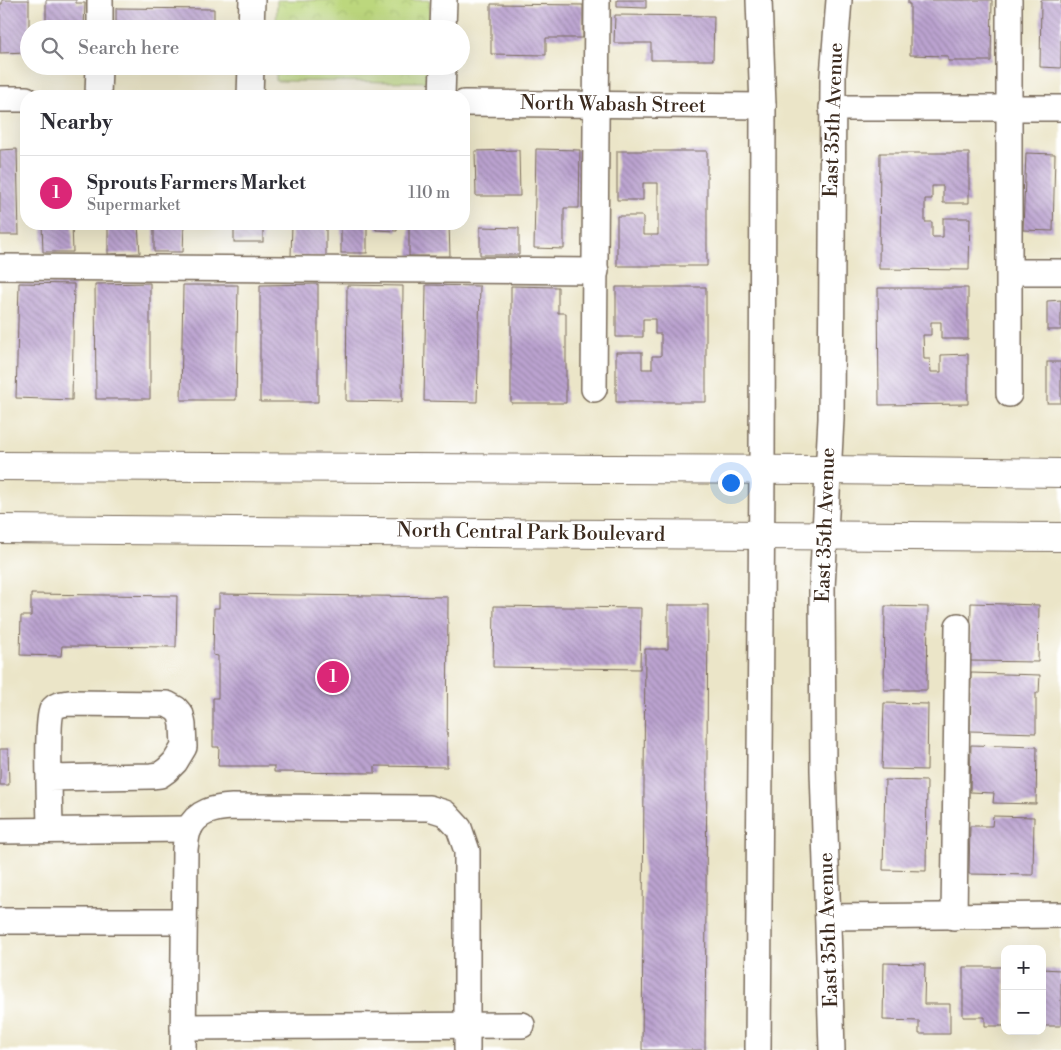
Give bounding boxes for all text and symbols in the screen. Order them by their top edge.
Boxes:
search box [20,20,470,75]
icon: search [38,34,66,62]
text: Search here [78,36,179,60]
street label: East 35th Avenue [819,42,849,198]
street label: North Wabash Street [520,91,706,119]
text: Nearby [40,110,113,136]
text: Sprouts Farmers Market [87,171,306,195]
text: 1 [52,183,60,203]
text: 110 m [408,183,450,203]
text: Supermarket [87,195,181,215]
street label: East 35th Avenue [811,447,841,603]
your location [718,470,744,496]
street label: North Central Park Boulevard [397,518,666,548]
pin: 1 [317,658,349,696]
street label: East 35th Avenue [814,852,844,1008]
map controls [1001,945,1046,1035]
button: + [1001,945,1046,990]
button: − [1001,990,1046,1035]

